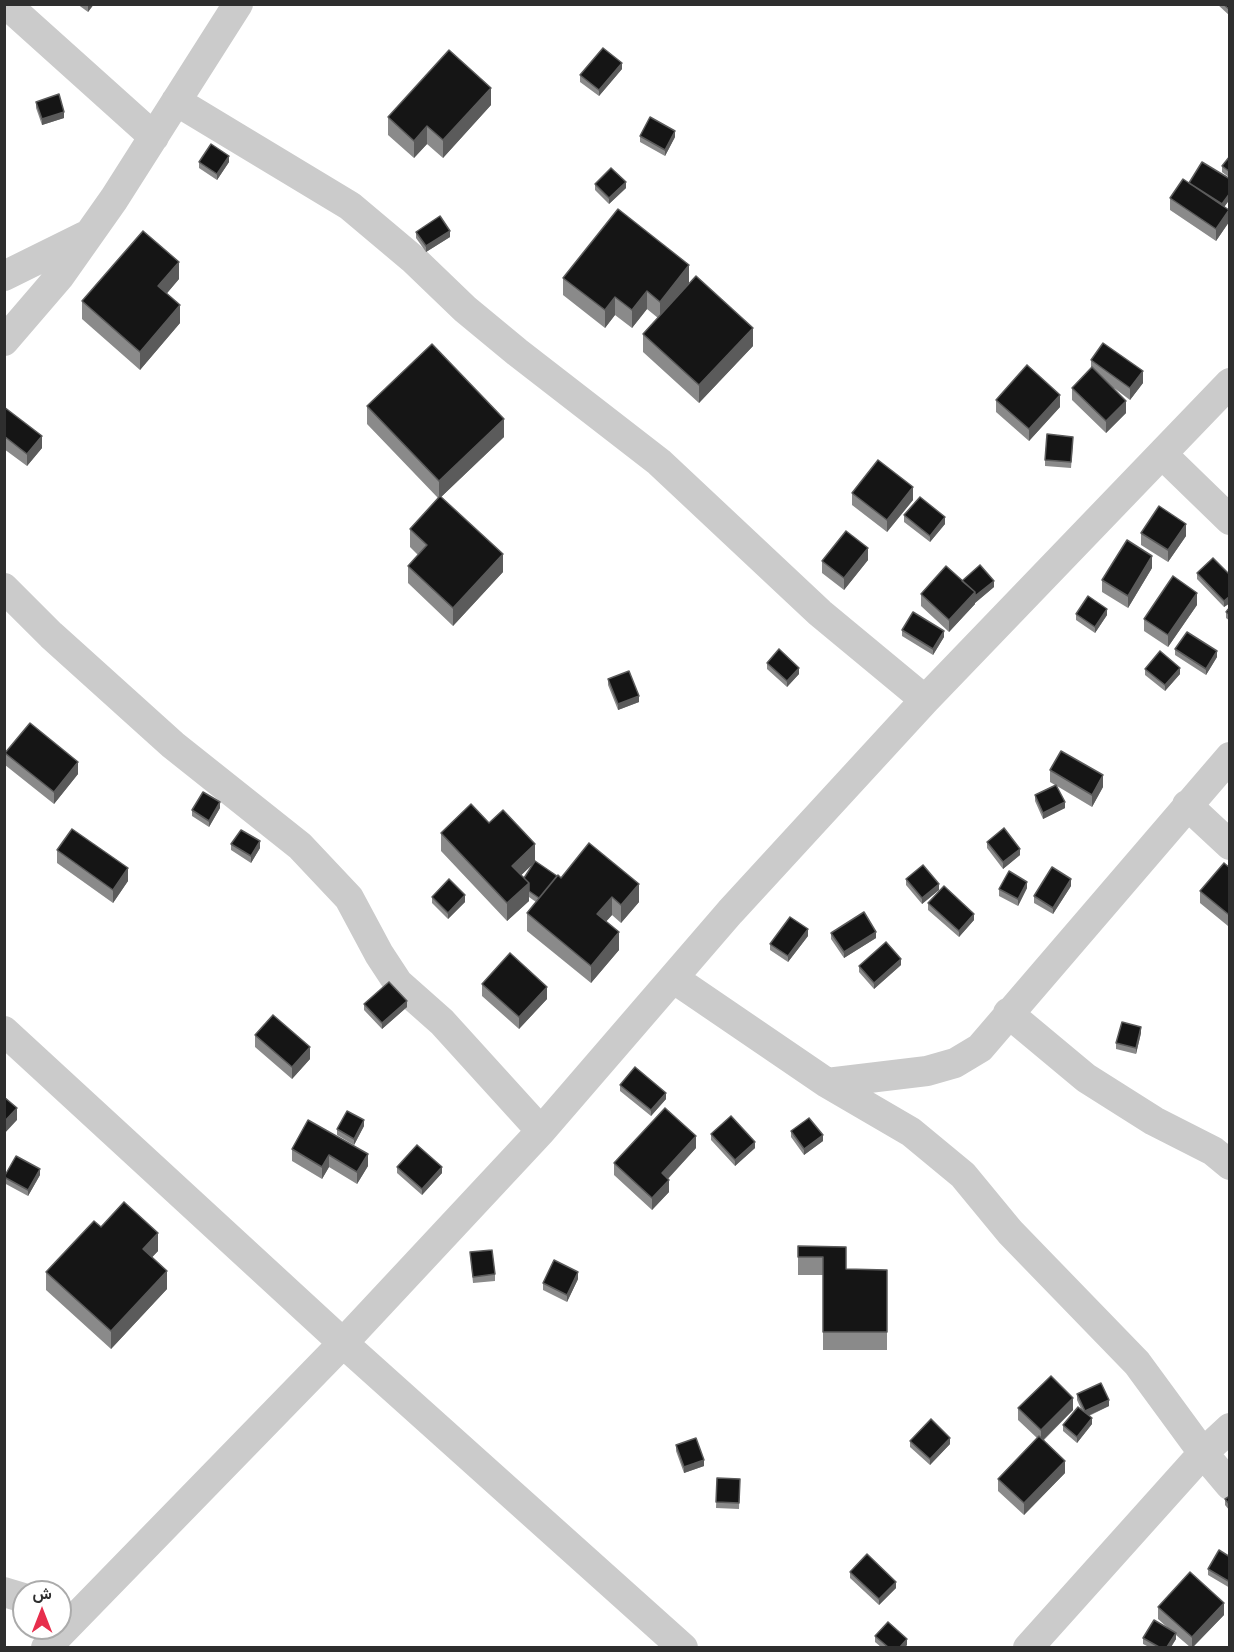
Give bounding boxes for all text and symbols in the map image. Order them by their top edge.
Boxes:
north arrow [12,1580,72,1640]
text: ش [32,1584,52,1603]

